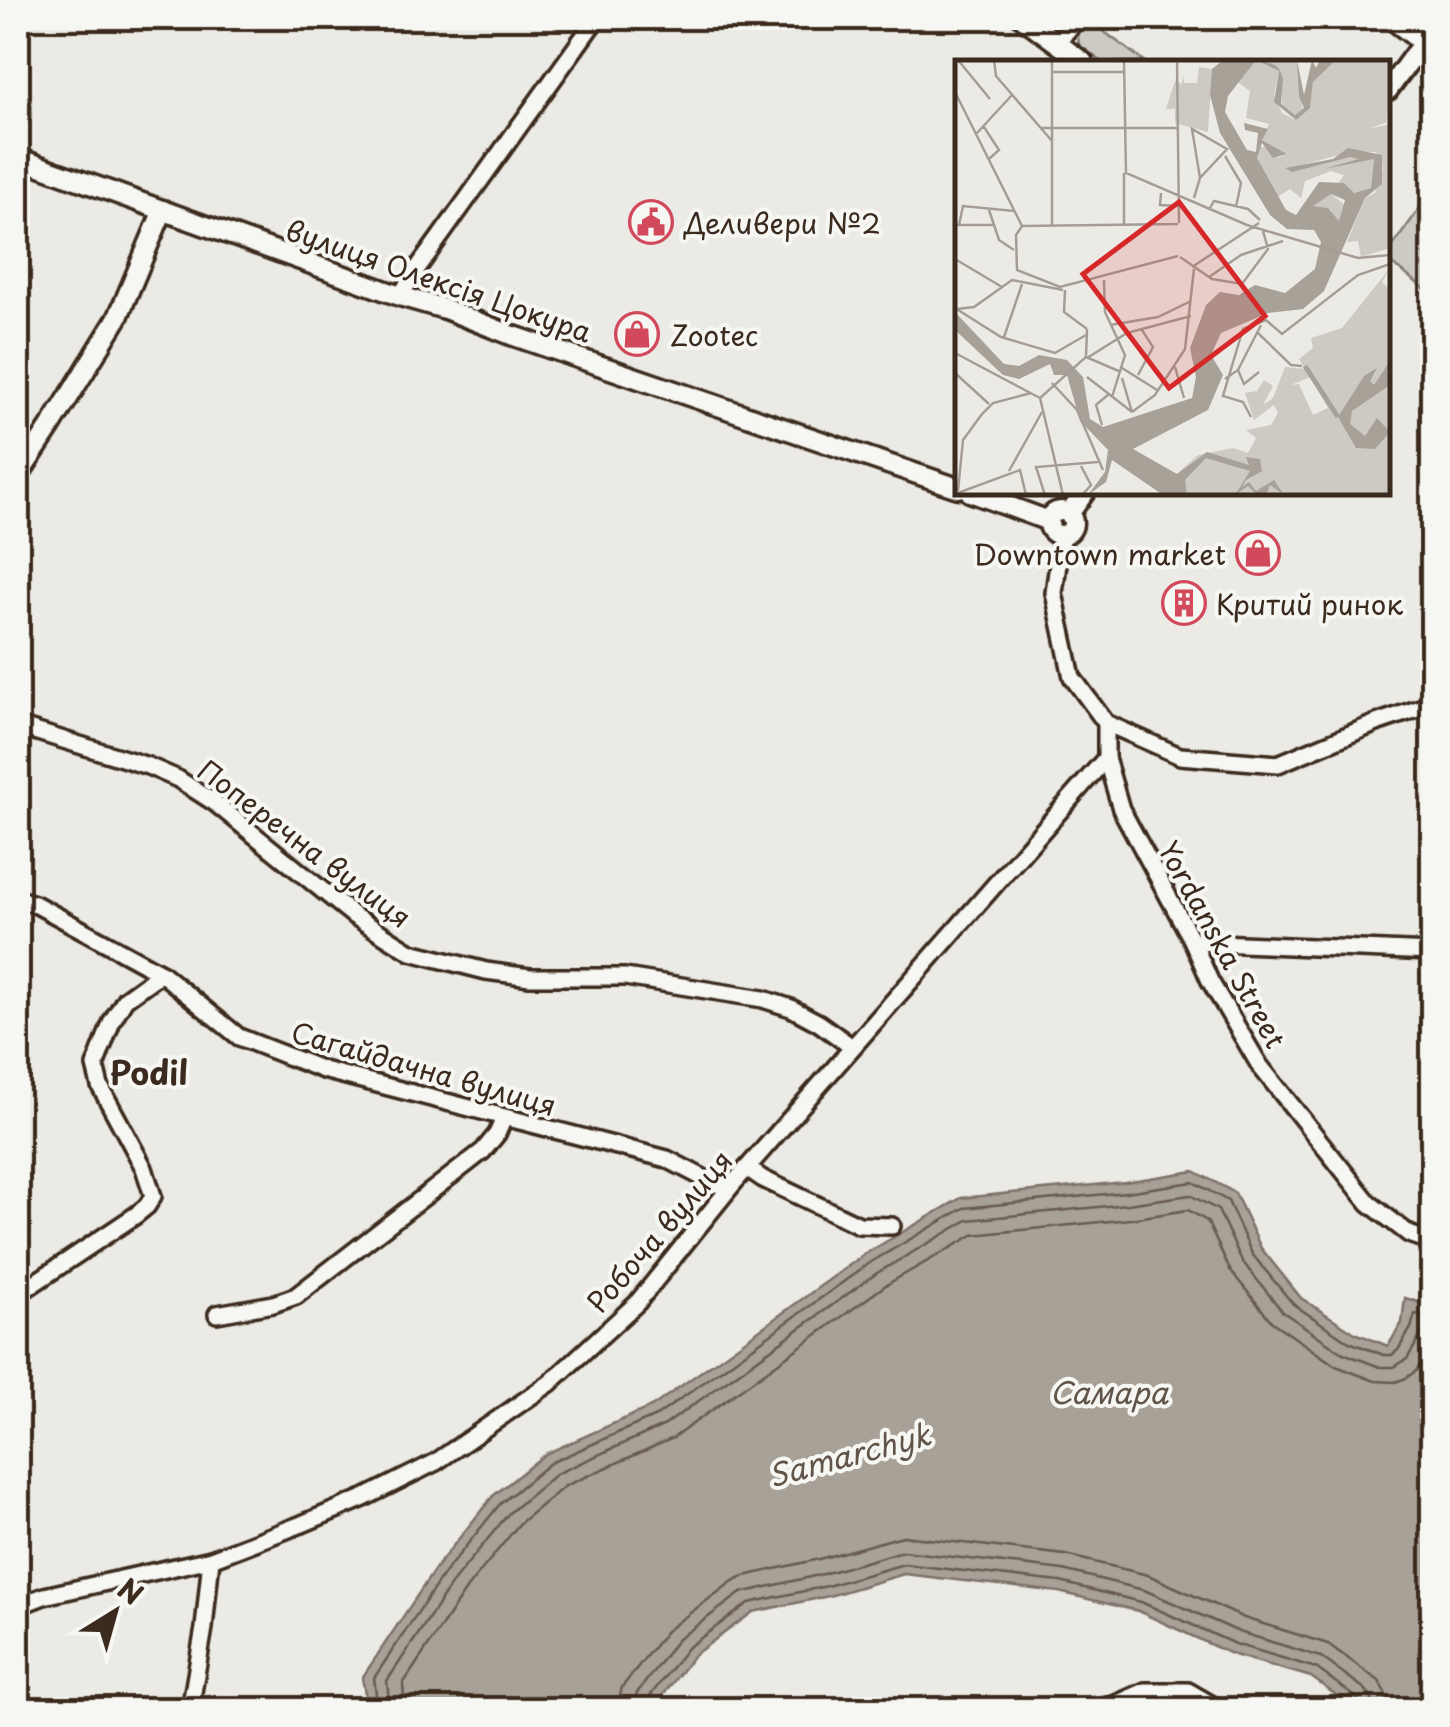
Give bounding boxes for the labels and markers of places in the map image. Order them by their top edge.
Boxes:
public building icon: Деливери №2 [628,199,674,245]
place label: Деливери №2 [683,201,881,244]
shop icon: Zootec [614,311,660,357]
place label: Zootec [670,313,758,356]
shop icon: Downtown market [1235,530,1281,576]
place label: Downtown market [973,532,1226,575]
building icon: Критий ринок [1161,580,1207,626]
place label: Критий ринок [1216,582,1403,625]

